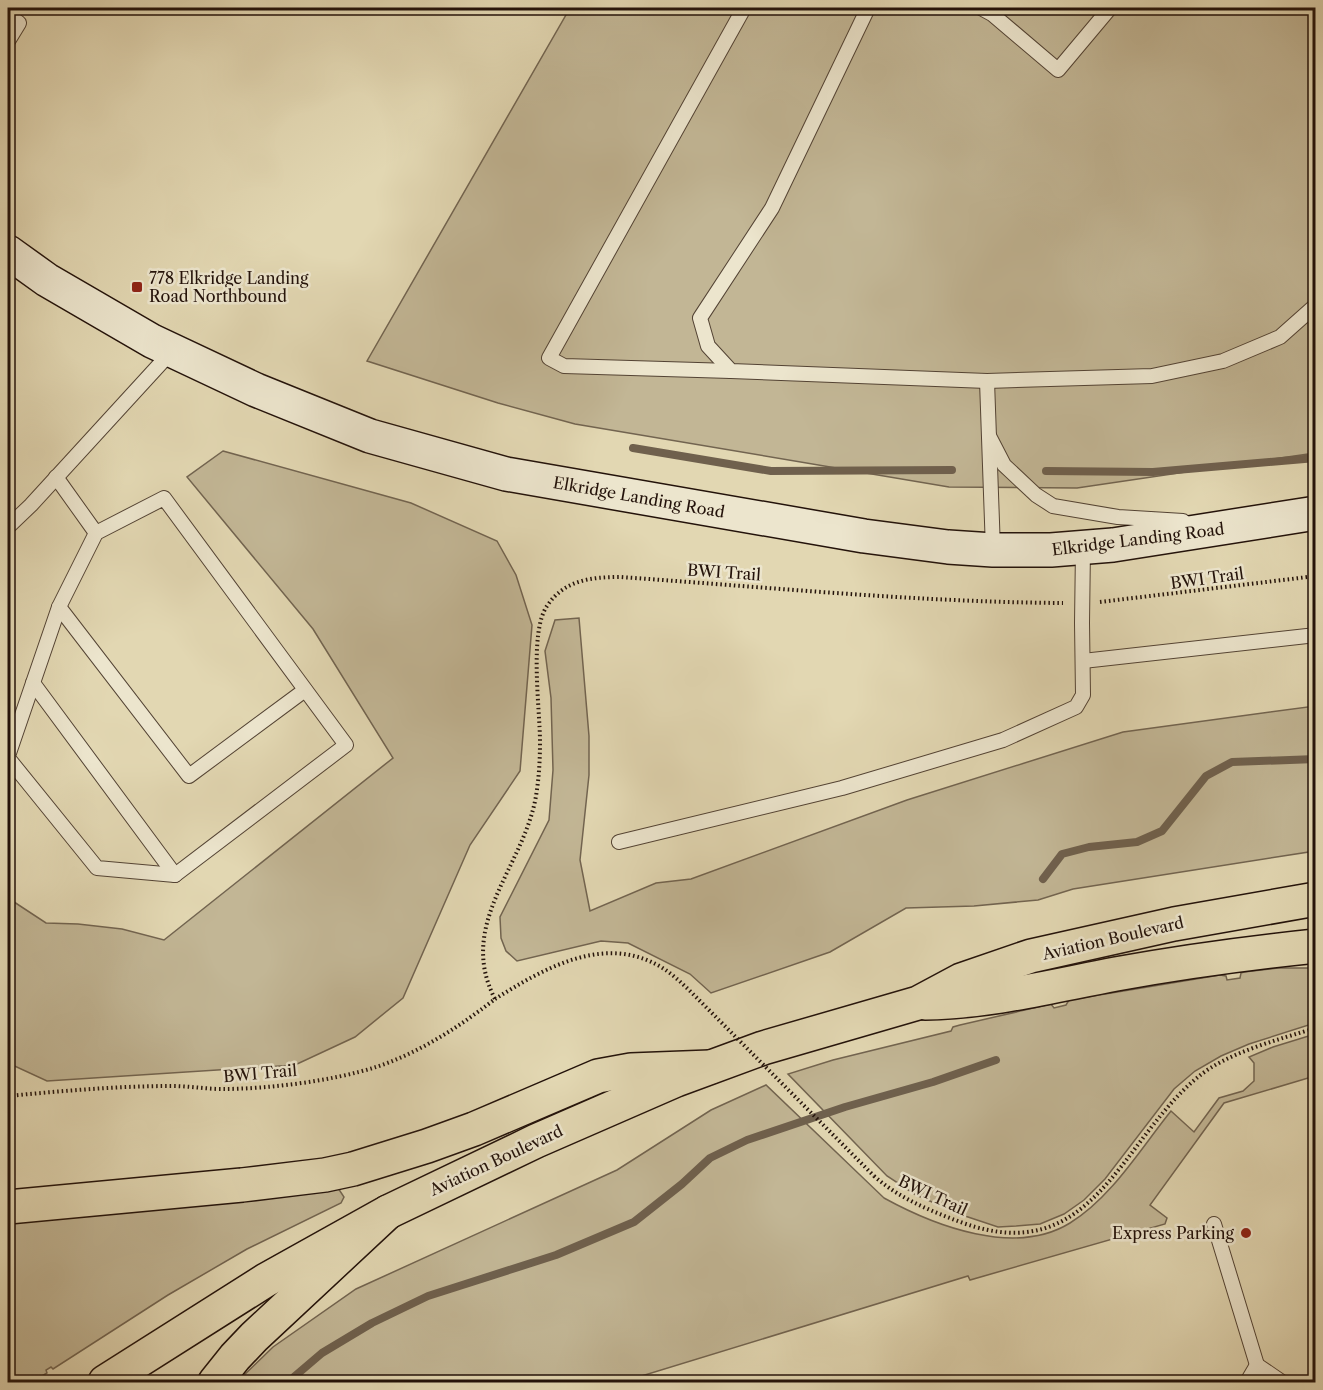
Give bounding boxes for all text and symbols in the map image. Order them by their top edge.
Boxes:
place label: 778 Elkridge Landing Road Northbound [149,268,309,306]
marker: 778 Elkridge Landing Road Northbound [130,280,144,294]
street label: Elkridge Landing Road [552,472,727,522]
street label: Elkridge Landing Road [1051,518,1226,560]
street label: BWI Trail [686,559,762,585]
street label: BWI Trail [1169,563,1245,593]
street label: Aviation Boulevard [1039,912,1186,964]
street label: BWI Trail [222,1060,298,1086]
street label: Aviation Boulevard [425,1120,566,1200]
street label: BWI Trail [895,1170,971,1220]
place label: Express Parking [1112,1223,1235,1243]
marker: Express Parking [1239,1226,1253,1240]

